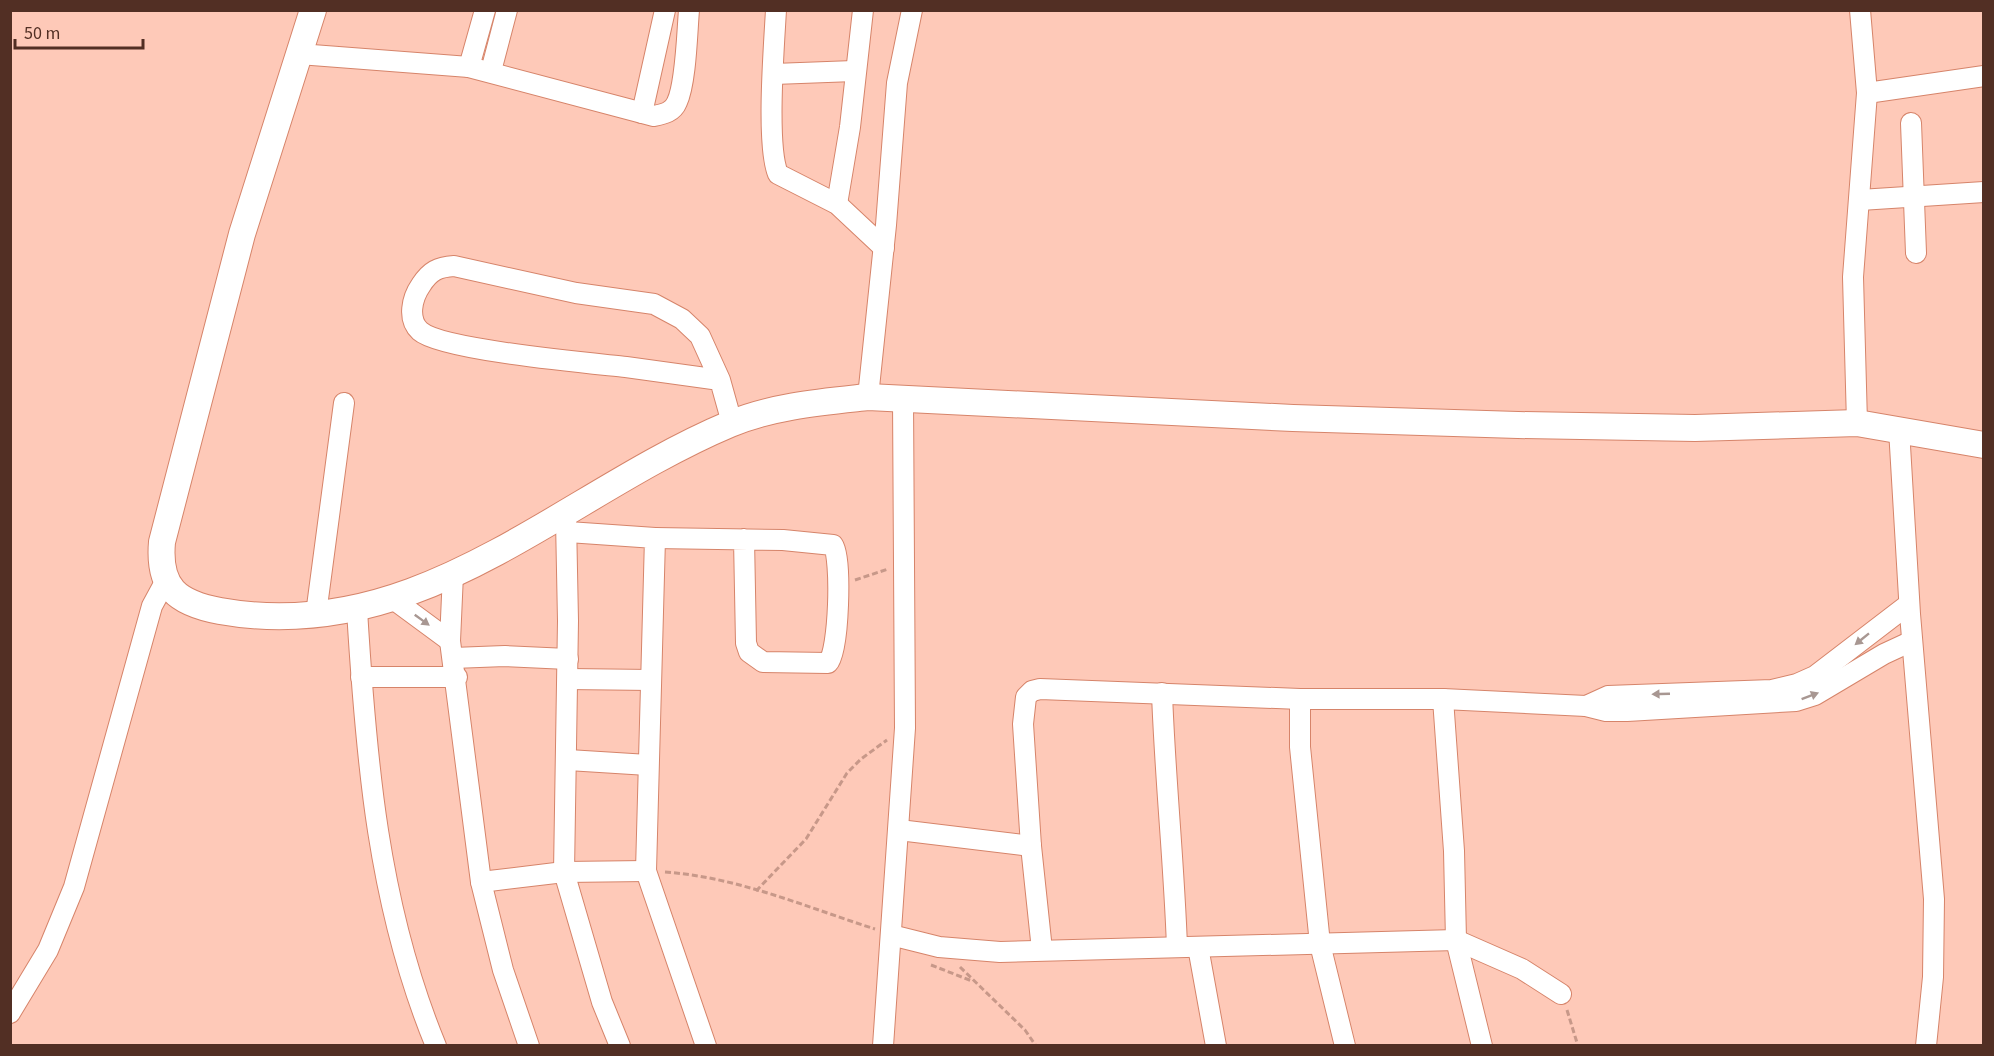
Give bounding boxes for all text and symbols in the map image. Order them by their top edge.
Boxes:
scale bar [15,12,142,50]
text: 50 m [24,21,60,46]
one-way arrow [414,613,429,625]
one-way arrow [1854,633,1870,646]
one-way arrow [1652,689,1671,698]
one-way arrow [1801,691,1819,700]

